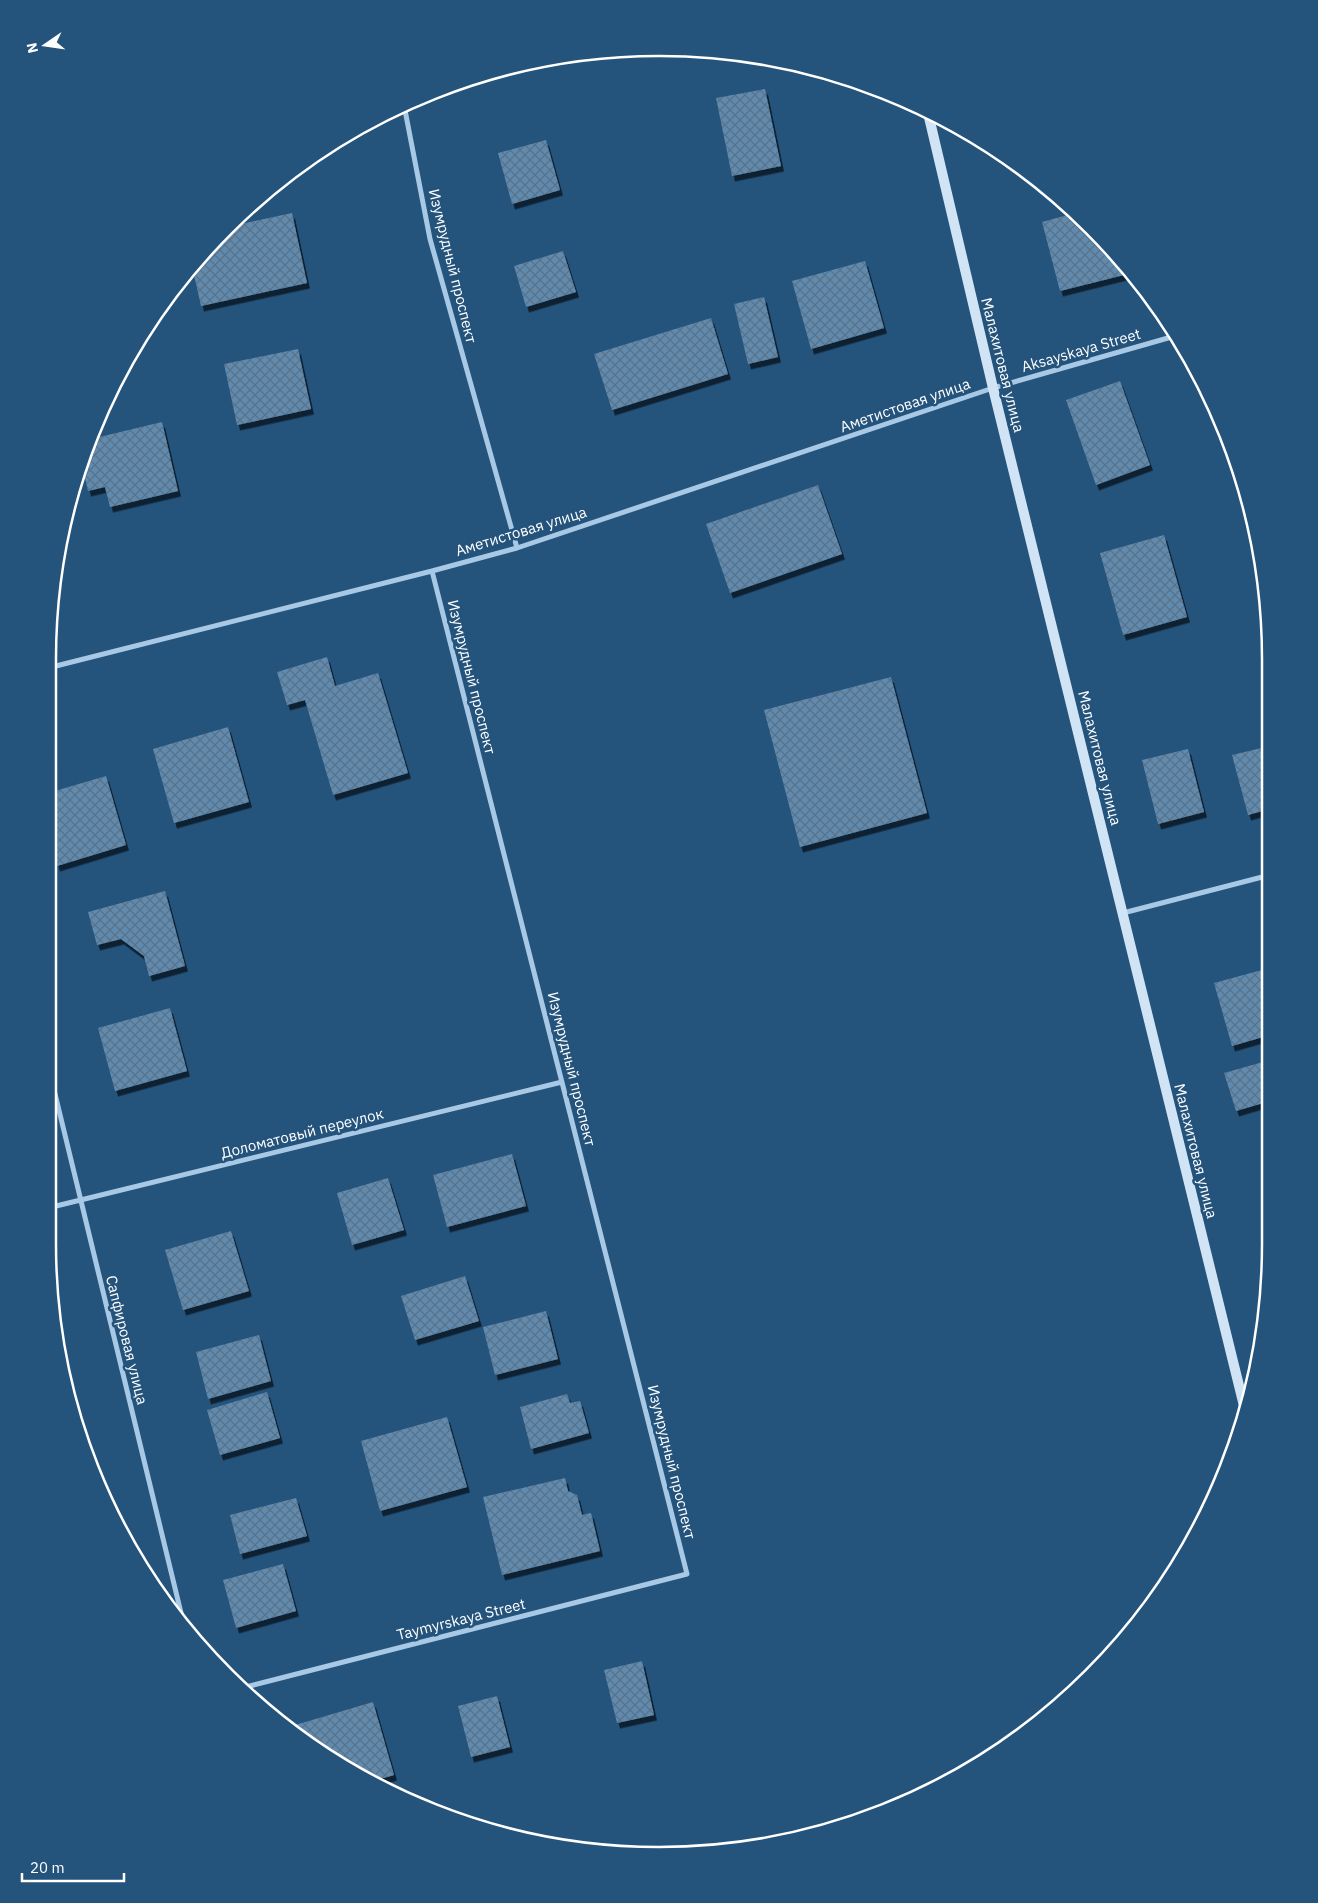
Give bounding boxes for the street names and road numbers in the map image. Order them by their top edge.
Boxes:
street label: Изумрудный проспект [425,187,481,345]
street label: Малахитовая улица [977,296,1029,434]
street label: Aksayskaya Street [1019,324,1143,376]
street label: Аметистовая улица [837,374,973,436]
street label: Аметистовая улица [453,502,589,560]
street label: Изумрудный проспект [444,598,500,756]
street label: Малахитовая улица [1074,689,1126,827]
street label: Изумрудный проспект [544,990,600,1148]
street label: Малахитовая улица [1170,1082,1222,1220]
street label: Доломатовый переулок [219,1104,385,1162]
street label: Сапфировая улица [102,1273,152,1407]
street label: Изумрудный проспект [644,1383,700,1541]
street label: Taymyrskaya Street [395,1594,527,1644]

